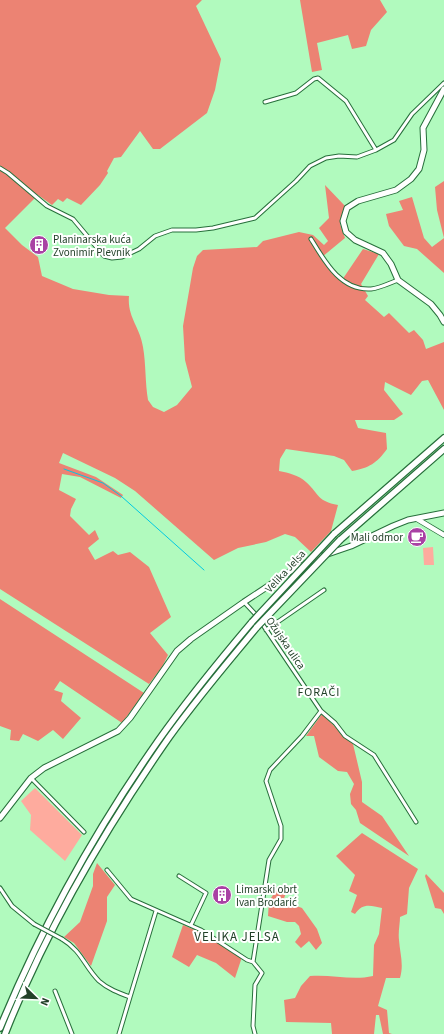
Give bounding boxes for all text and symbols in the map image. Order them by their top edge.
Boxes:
place label: Planinarska kuća Zvonimir Plevnik [53,232,131,260]
building icon: Planinarska kuća Zvonimir Plevnik [28,234,50,256]
cafe icon: Mali odmor [406,526,428,548]
place label: Mali odmor [351,530,403,545]
street label: Velika Jelsa [262,547,309,596]
street label: Ožujska ulica [263,614,309,672]
district label: FORAČI [298,684,340,701]
place label: Limarski obrt Ivan Brodarić [236,882,297,910]
building icon: Limarski obrt Ivan Brodarić [211,884,233,906]
district label: VELIKA JELSA [194,928,280,946]
north arrow [16,978,56,1018]
text: N [36,995,53,1008]

